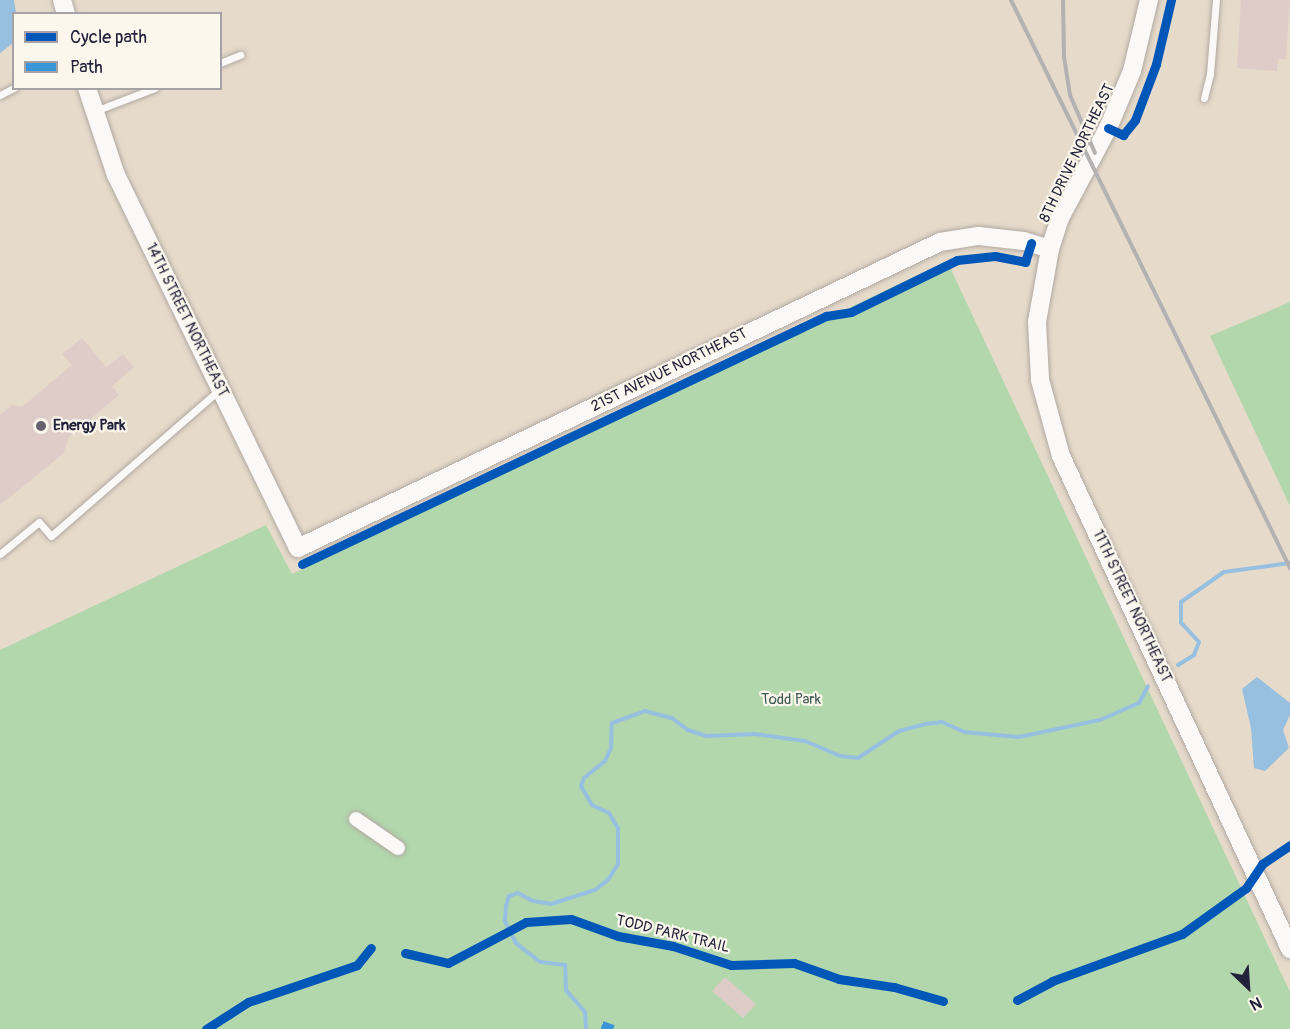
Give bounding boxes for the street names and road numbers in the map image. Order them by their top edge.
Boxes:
street label: 8TH DRIVE NORTHEAST [1036,81,1118,225]
street label: 14TH STREET NORTHEAST [142,240,232,400]
street label: 21ST AVENUE NORTHEAST [588,324,750,416]
street label: 11TH STREET NORTHEAST [1089,527,1175,685]
street label: TODD PARK TRAIL [614,911,732,957]

